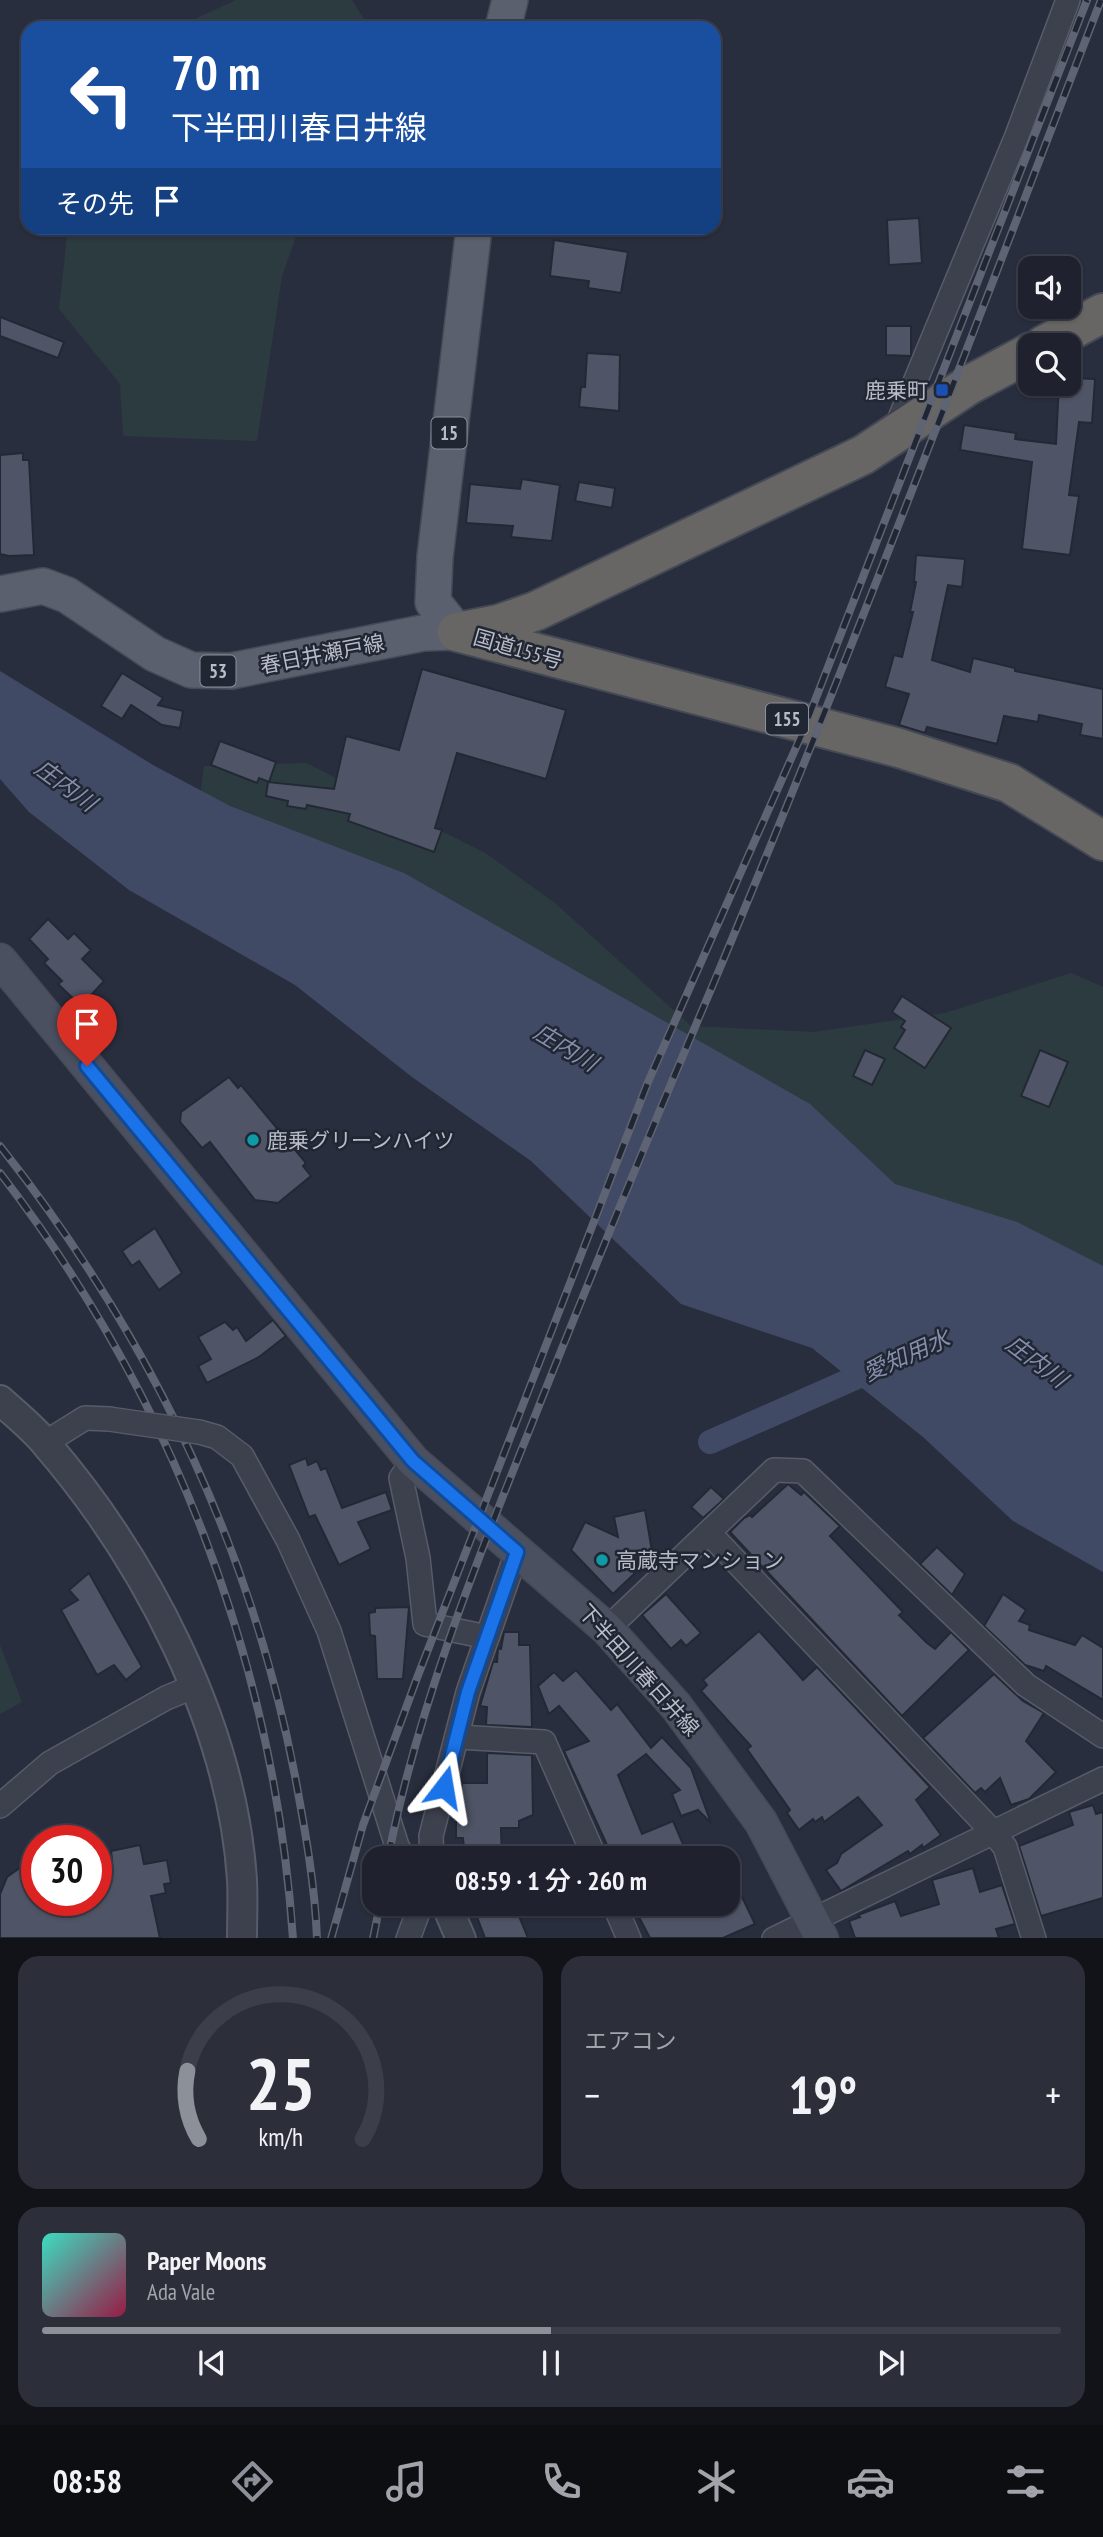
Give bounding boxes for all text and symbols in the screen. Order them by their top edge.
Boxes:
text: 70 m [171,40,260,104]
icon: left [56,49,147,140]
text: 下半田川春日井線 [171,106,427,148]
icon: arrive [148,182,186,220]
text: その先 [56,187,134,220]
map controls [1018,256,1081,396]
button: sound [1018,256,1081,319]
button: search [1018,333,1081,396]
place label: 鹿乗町 [865,377,928,404]
marker: 鹿乗町 [934,382,950,398]
road number: 15 [432,418,466,448]
street label: 国道155号 [470,623,566,675]
street label: 春日井瀬戸線 [258,629,386,679]
road number: 53 [200,656,235,686]
road number: 155 [766,704,808,734]
water label: 庄内川 [30,753,105,819]
pin [57,994,117,1066]
icon: arrive [68,1005,106,1043]
water label: 庄内川 [529,1017,606,1079]
place label: 鹿乗グリーンハイツ [267,1127,455,1154]
marker: 鹿乗グリーンハイツ [245,1132,261,1148]
water label: 愛知用水 [858,1322,957,1387]
water label: 庄内川 [1001,1329,1076,1395]
place label: 高蔵寺マンション [616,1547,784,1574]
marker: 高蔵寺マンション [594,1552,610,1568]
street label: 下半田川春日井線 [573,1599,705,1741]
position arrow [407,1750,481,1824]
speed limit sign: 30 [21,1825,112,1916]
text: 08:59 · 1 分 · 260 m [455,1864,647,1897]
text: エアコン [585,2026,677,2055]
text: 25 [245,2035,315,2129]
text: 19° [788,2061,857,2128]
text: − [585,2070,600,2119]
text: + [1045,2070,1061,2119]
text: km/h [258,2120,302,2152]
text: Paper Moons [147,2244,266,2277]
text: Ada Vale [147,2277,215,2306]
icon: previous [193,2344,231,2382]
icon: pause [532,2344,570,2382]
icon: next [872,2344,910,2382]
icon: directions [228,2457,277,2506]
icon: music [382,2457,431,2506]
icon: phone [537,2457,586,2506]
icon: climate [692,2457,741,2506]
icon: car [846,2457,895,2506]
icon: filters [1001,2457,1050,2506]
text: 08:58 [53,2460,122,2502]

